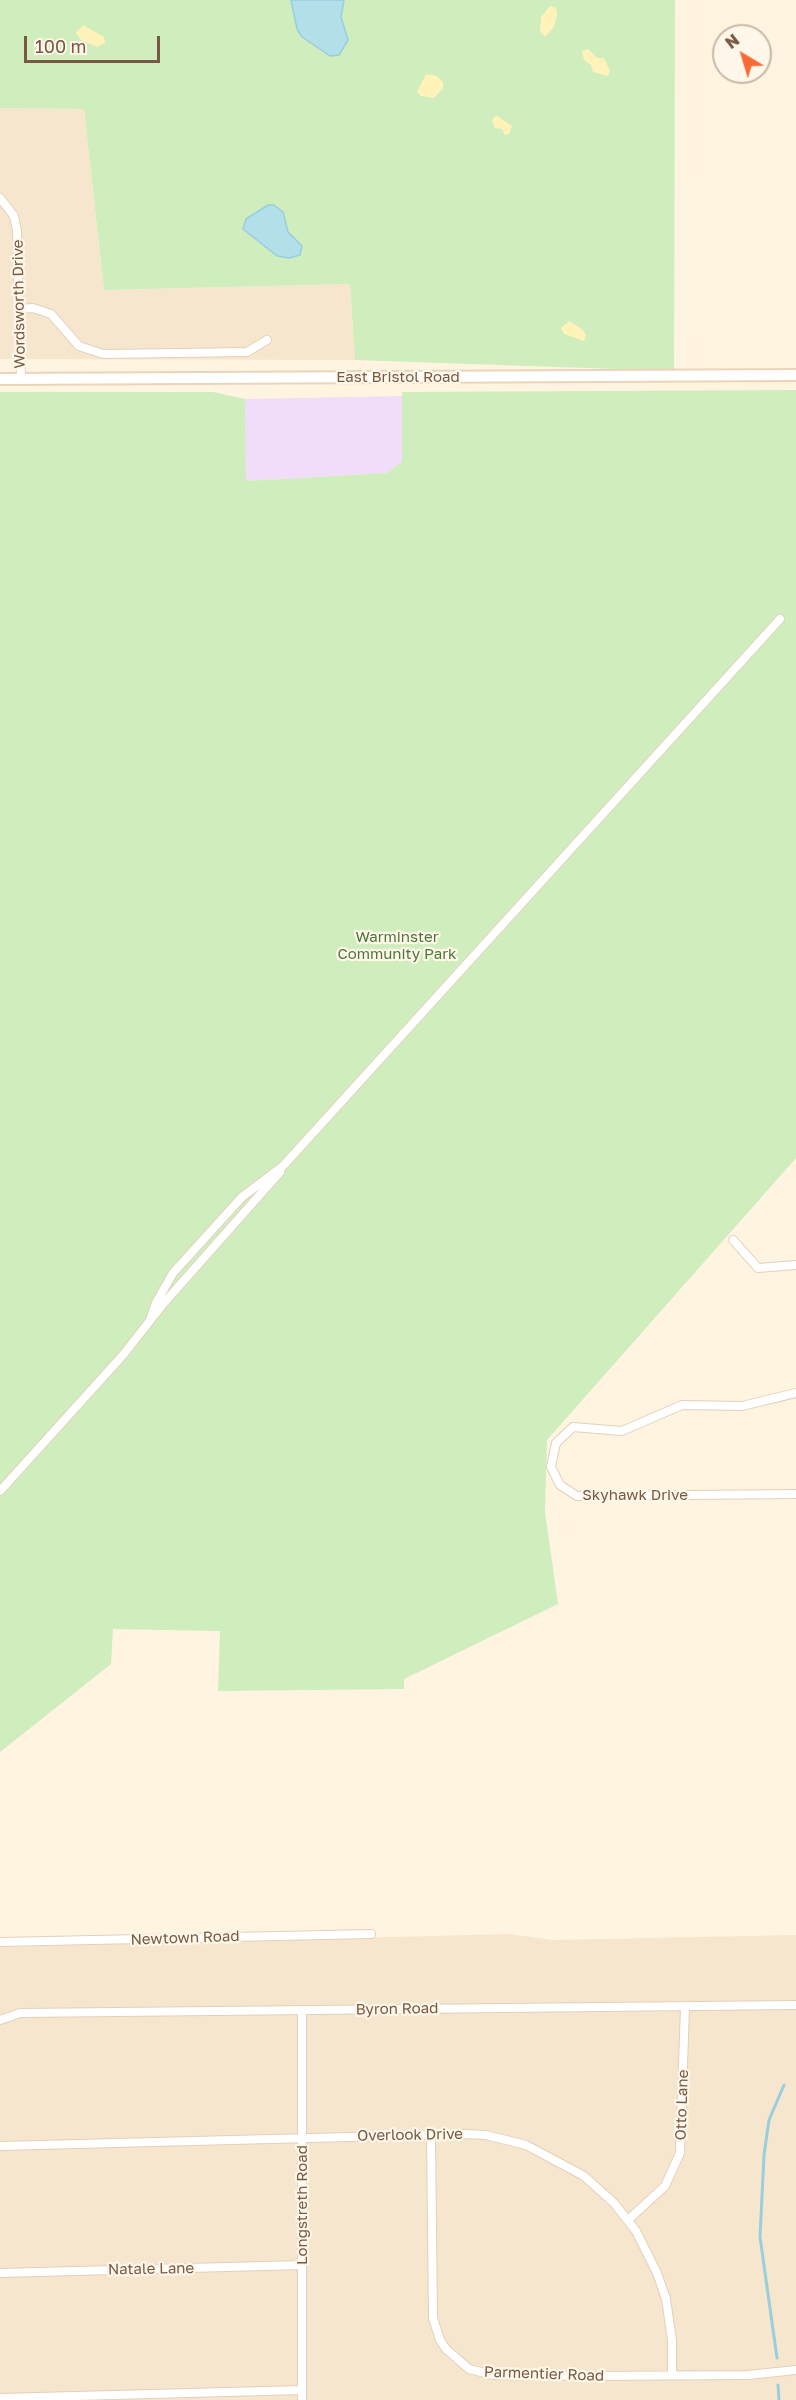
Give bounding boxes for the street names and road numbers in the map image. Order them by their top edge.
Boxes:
street label: Wordsworth Drive [9,239,29,369]
street label: East Bristol Road [336,368,460,386]
street label: Skyhawk Drive [582,1486,688,1504]
street label: Newtown Road [130,1927,240,1949]
street label: Byron Road [355,1999,439,2019]
street label: Otto Lane [672,2069,692,2141]
street label: Overlook Drive [357,2125,463,2145]
street label: Longstreth Road [293,2145,311,2265]
street label: Natale Lane [108,2259,194,2279]
street label: Parmentier Road [484,2363,604,2385]

